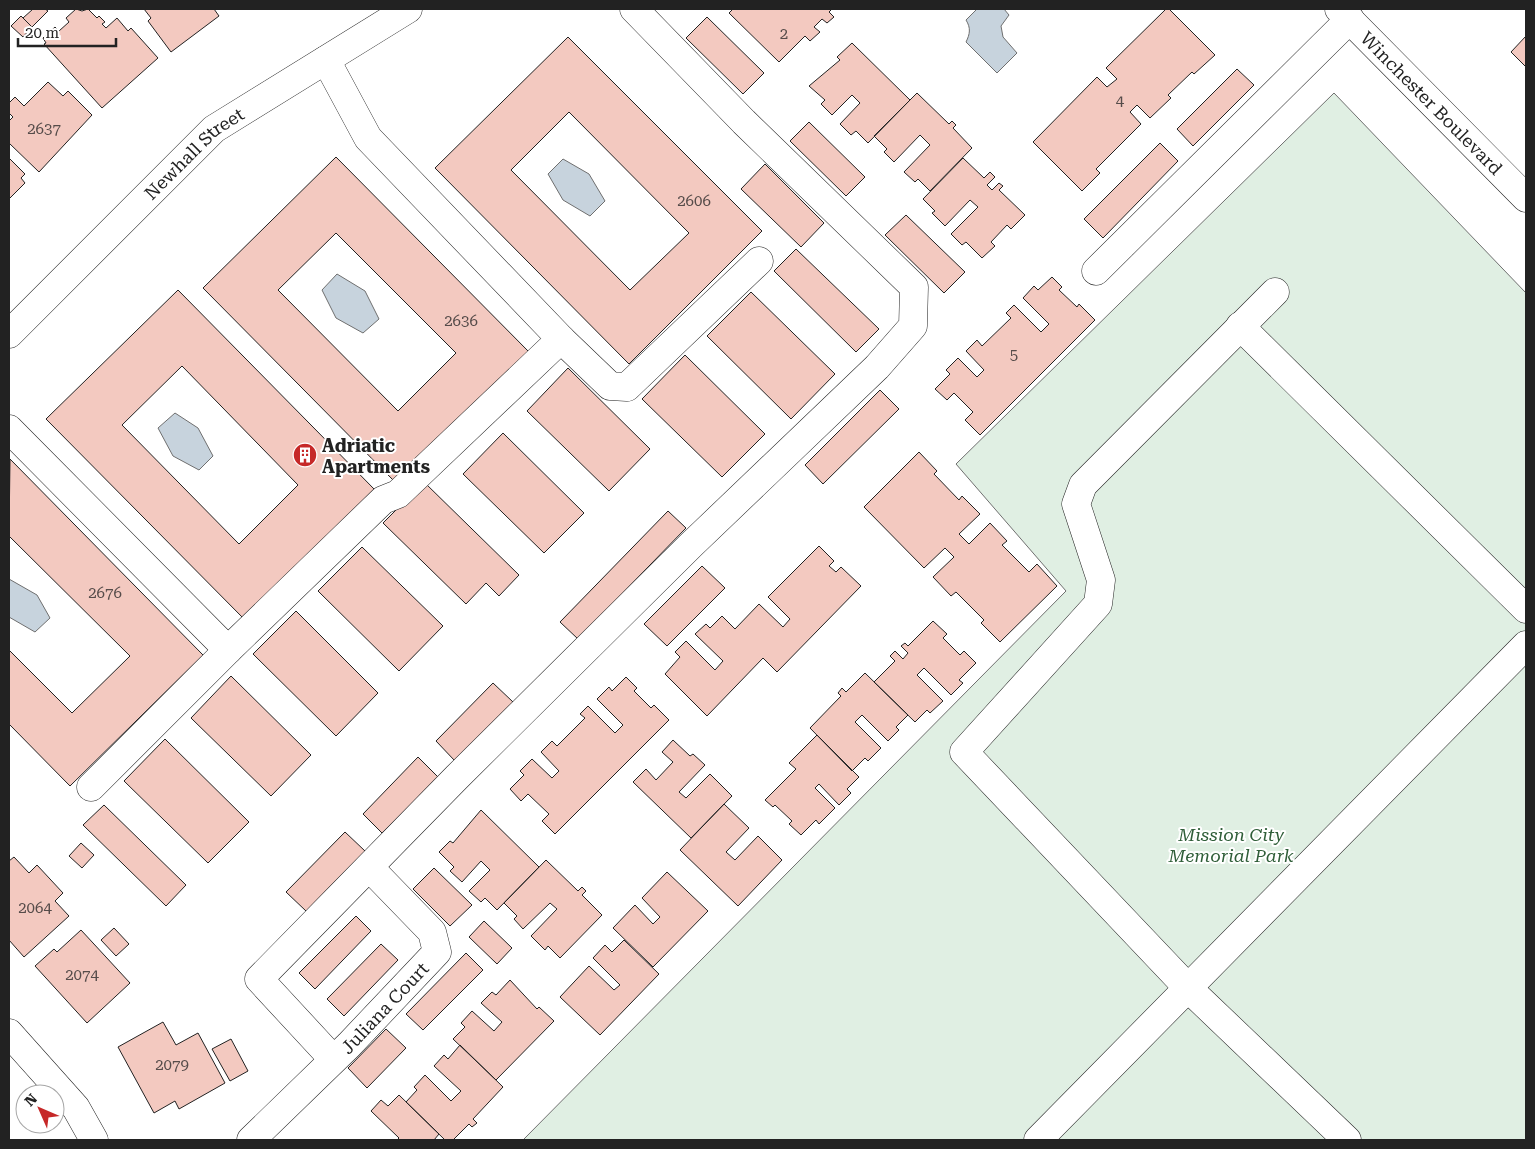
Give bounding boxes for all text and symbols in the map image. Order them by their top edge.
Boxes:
scale bar [18,15,115,47]
text: 20 m [25,24,60,42]
house number: 2 [780,25,788,43]
street label: Winchester Boulevard [1357,27,1507,179]
house number: 4 [1116,92,1125,110]
street label: Newhall Street [140,103,248,203]
house number: 2637 [27,120,61,138]
house number: 2606 [677,192,711,210]
house number: 2636 [444,312,478,330]
house number: 5 [1010,346,1018,364]
place label: Adriatic Apartments [322,435,430,477]
building icon: Adriatic Apartments [292,442,318,468]
house number: 2676 [88,584,122,602]
park label: Mission City Memorial Park [1167,824,1294,866]
house number: 2064 [18,899,52,917]
street label: Juliana Court [336,957,433,1058]
house number: 2074 [65,966,99,984]
house number: 2079 [155,1056,189,1074]
north arrow [15,1084,65,1134]
text: N [21,1090,40,1109]

